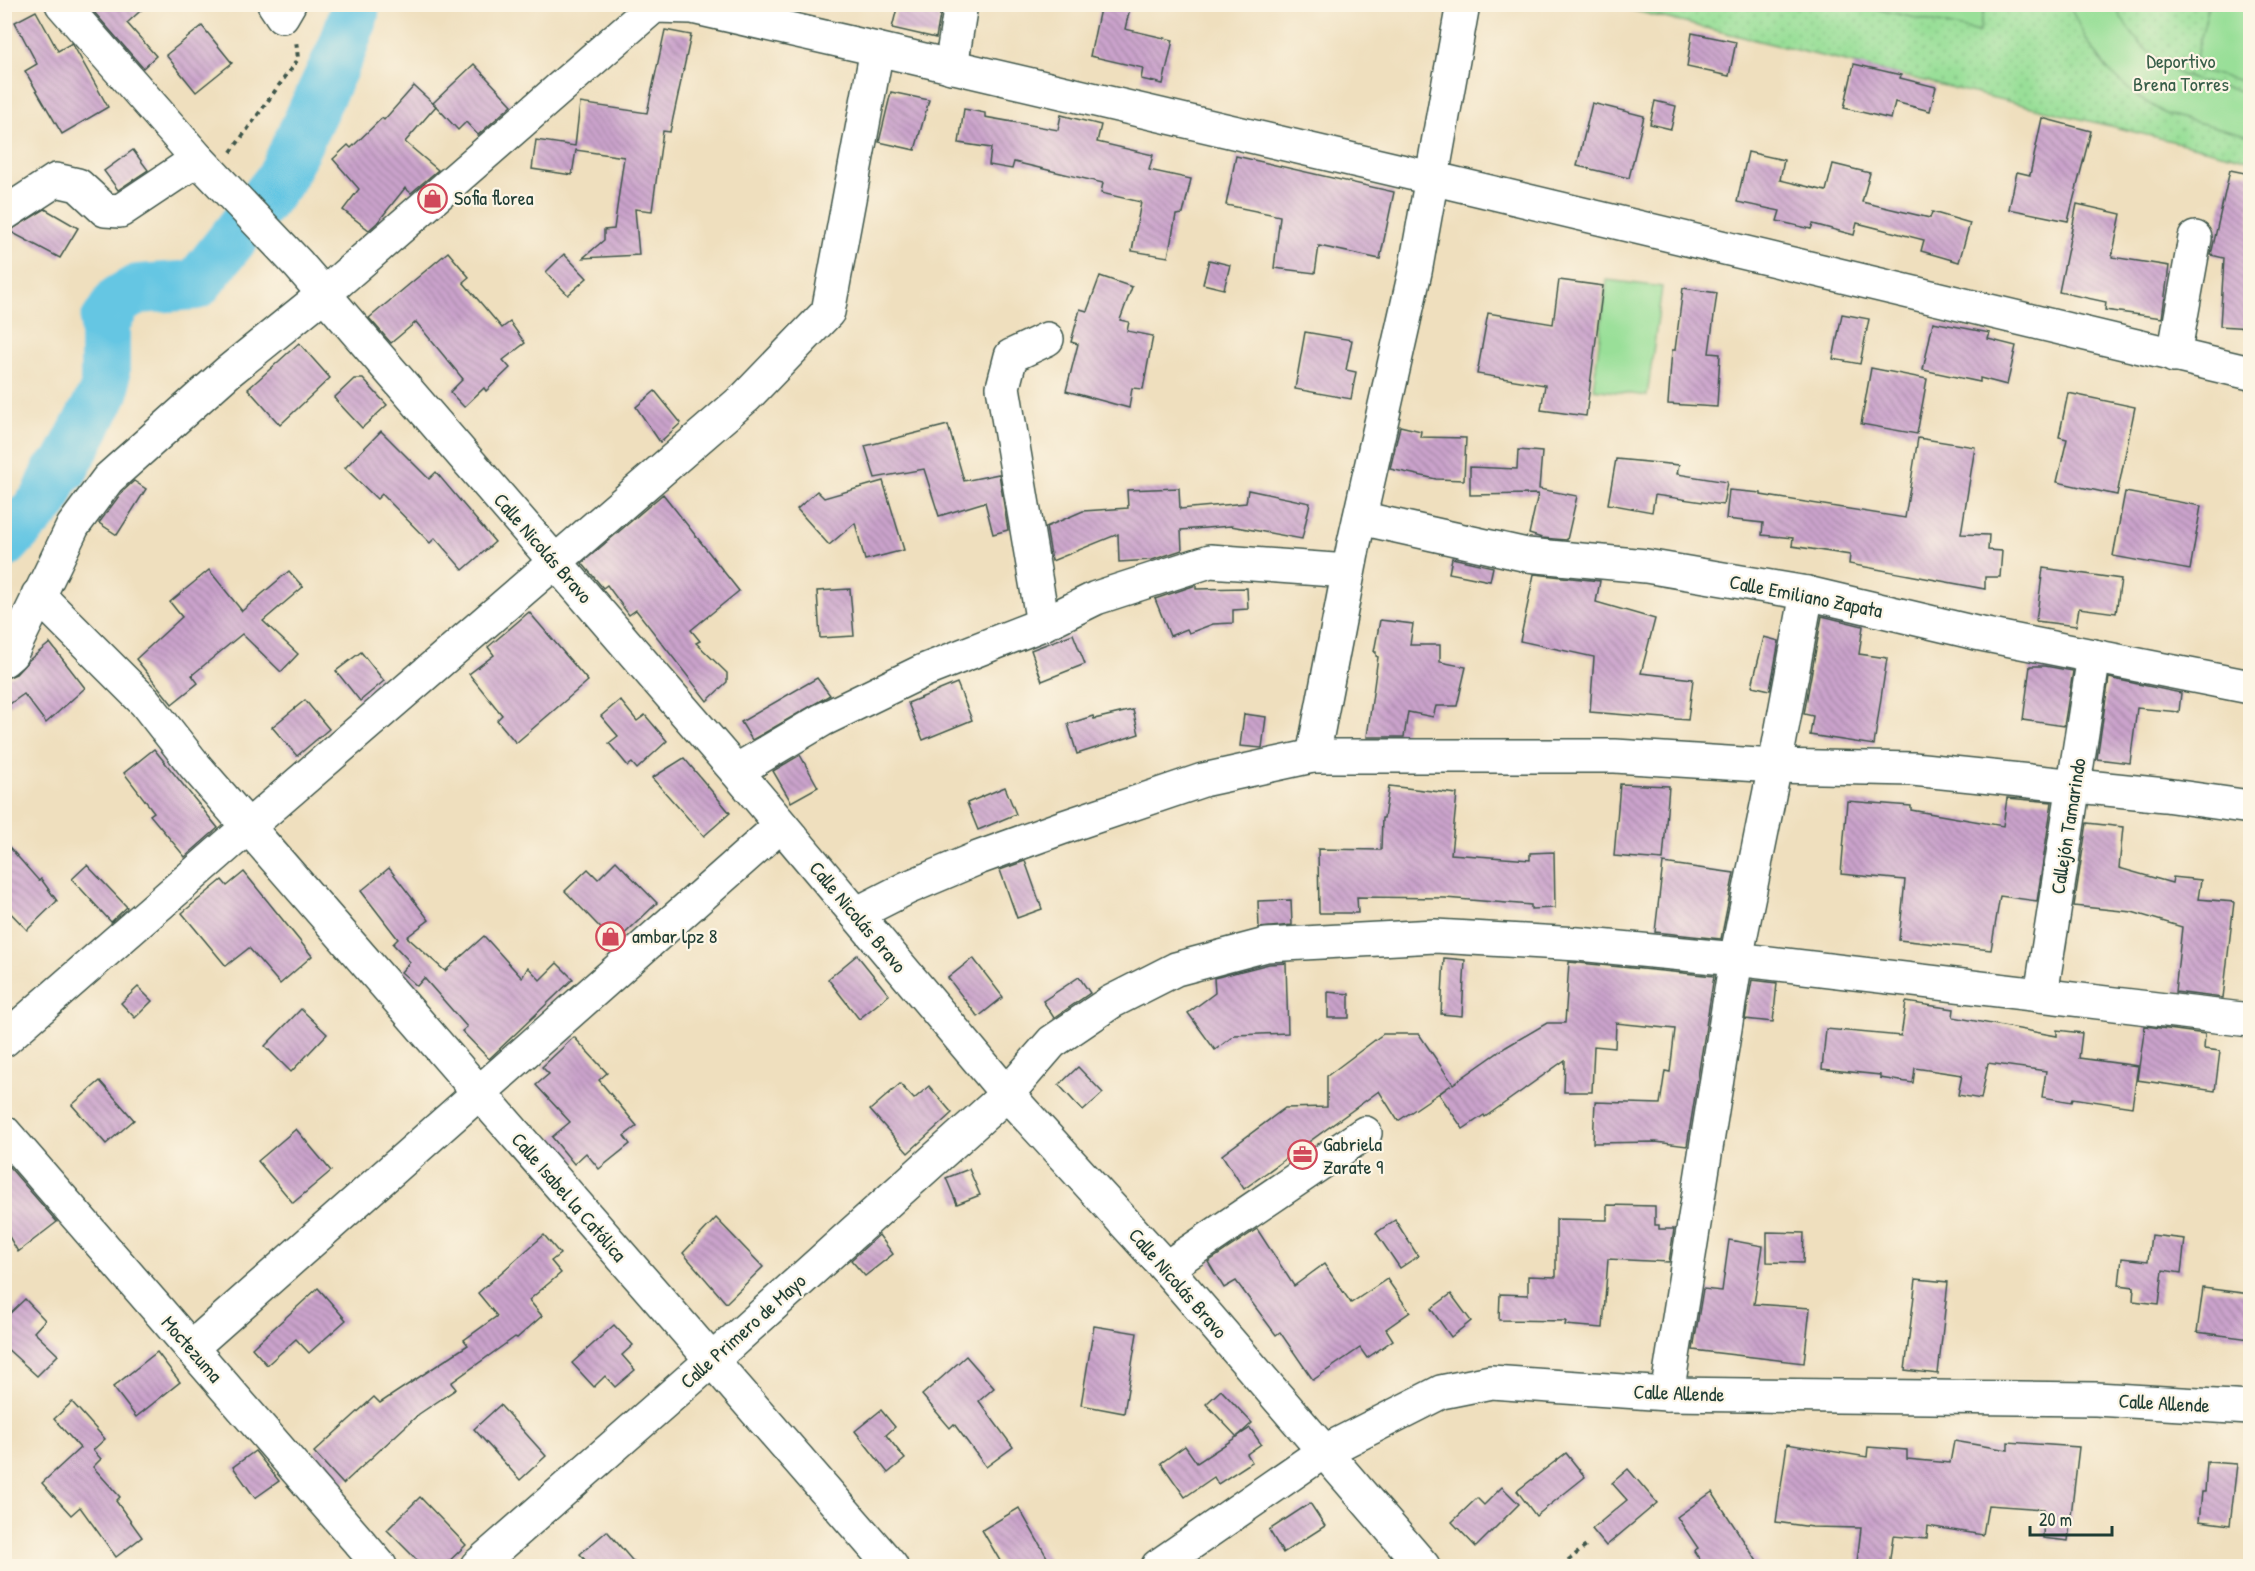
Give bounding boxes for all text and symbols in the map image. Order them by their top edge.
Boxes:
park label: Deportivo Brena Torres [2133,47,2229,97]
shop icon: Sofia florea [417,182,449,214]
place label: Sofia florea [454,184,534,211]
street label: Calle Nicolás Bravo [488,487,599,609]
street label: Calle Emiliano Zapata [1727,567,1885,624]
street label: Callejón Tamarindo [2043,756,2092,896]
street label: Calle Nicolás Bravo [804,855,913,978]
shop icon: ambar lpz 8 [595,920,627,952]
place label: ambar lpz 8 [632,922,718,949]
street label: Calle Isabel la Católica [506,1126,633,1267]
place label: Gabriela Zarate 9 [1323,1130,1383,1180]
office icon: Gabriela Zarate 9 [1286,1139,1318,1171]
street label: Calle Nicolás Bravo [1123,1222,1234,1344]
street label: Calle Primero de Mayo [674,1267,811,1394]
street label: Moctezuma [156,1309,229,1388]
street label: Calle Allende [1633,1377,1725,1408]
street label: Calle Allende [2118,1387,2210,1418]
scale bar [2030,1499,2112,1537]
text: 20 m [2039,1507,2072,1532]

